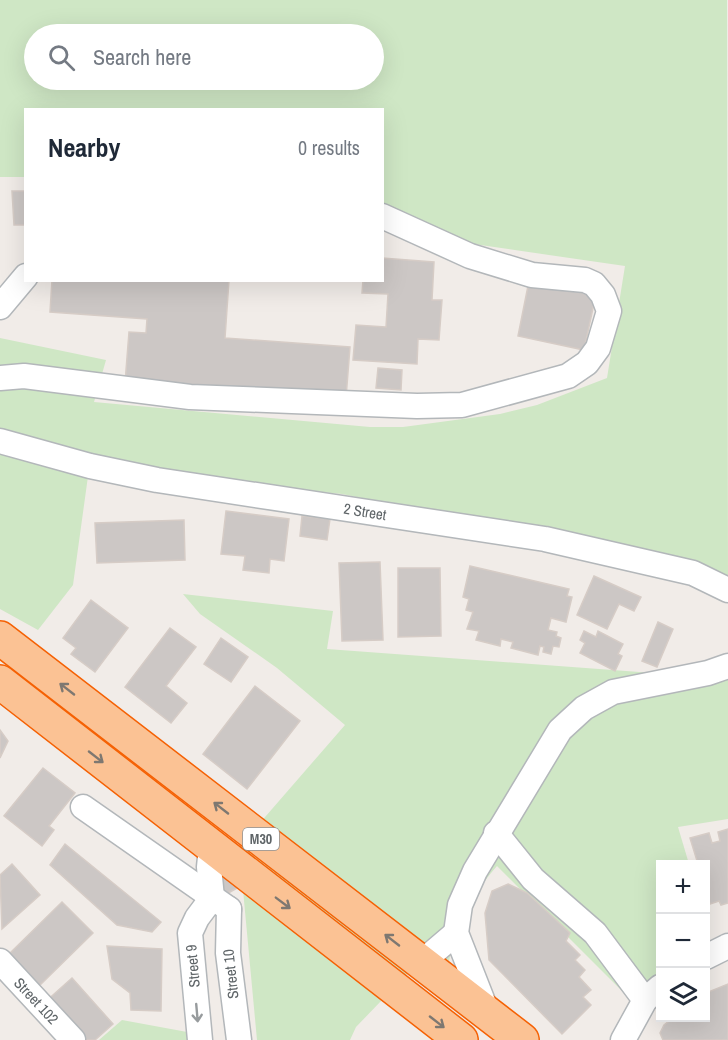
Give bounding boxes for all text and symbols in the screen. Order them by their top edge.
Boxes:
search box [24,24,384,90]
icon: search [45,41,78,74]
text: Search here [93,42,191,72]
text: Nearby [48,130,120,165]
text: 0 results [298,134,360,161]
street label: 2 Street [342,498,389,525]
one-way arrow [59,683,75,696]
one-way arrow [87,751,103,764]
one-way arrow [213,802,229,815]
road number: M30 [243,828,279,850]
map controls [656,860,710,1022]
button: + [656,860,710,914]
one-way arrow [274,897,290,909]
button: − [656,914,710,968]
one-way arrow [385,933,401,946]
street label: Street 9 [180,944,205,988]
street label: Street 10 [217,948,244,1000]
button: layers [656,968,710,1022]
street label: Street 102 [9,973,64,1029]
one-way arrow [192,1002,203,1022]
one-way arrow [429,1015,445,1028]

